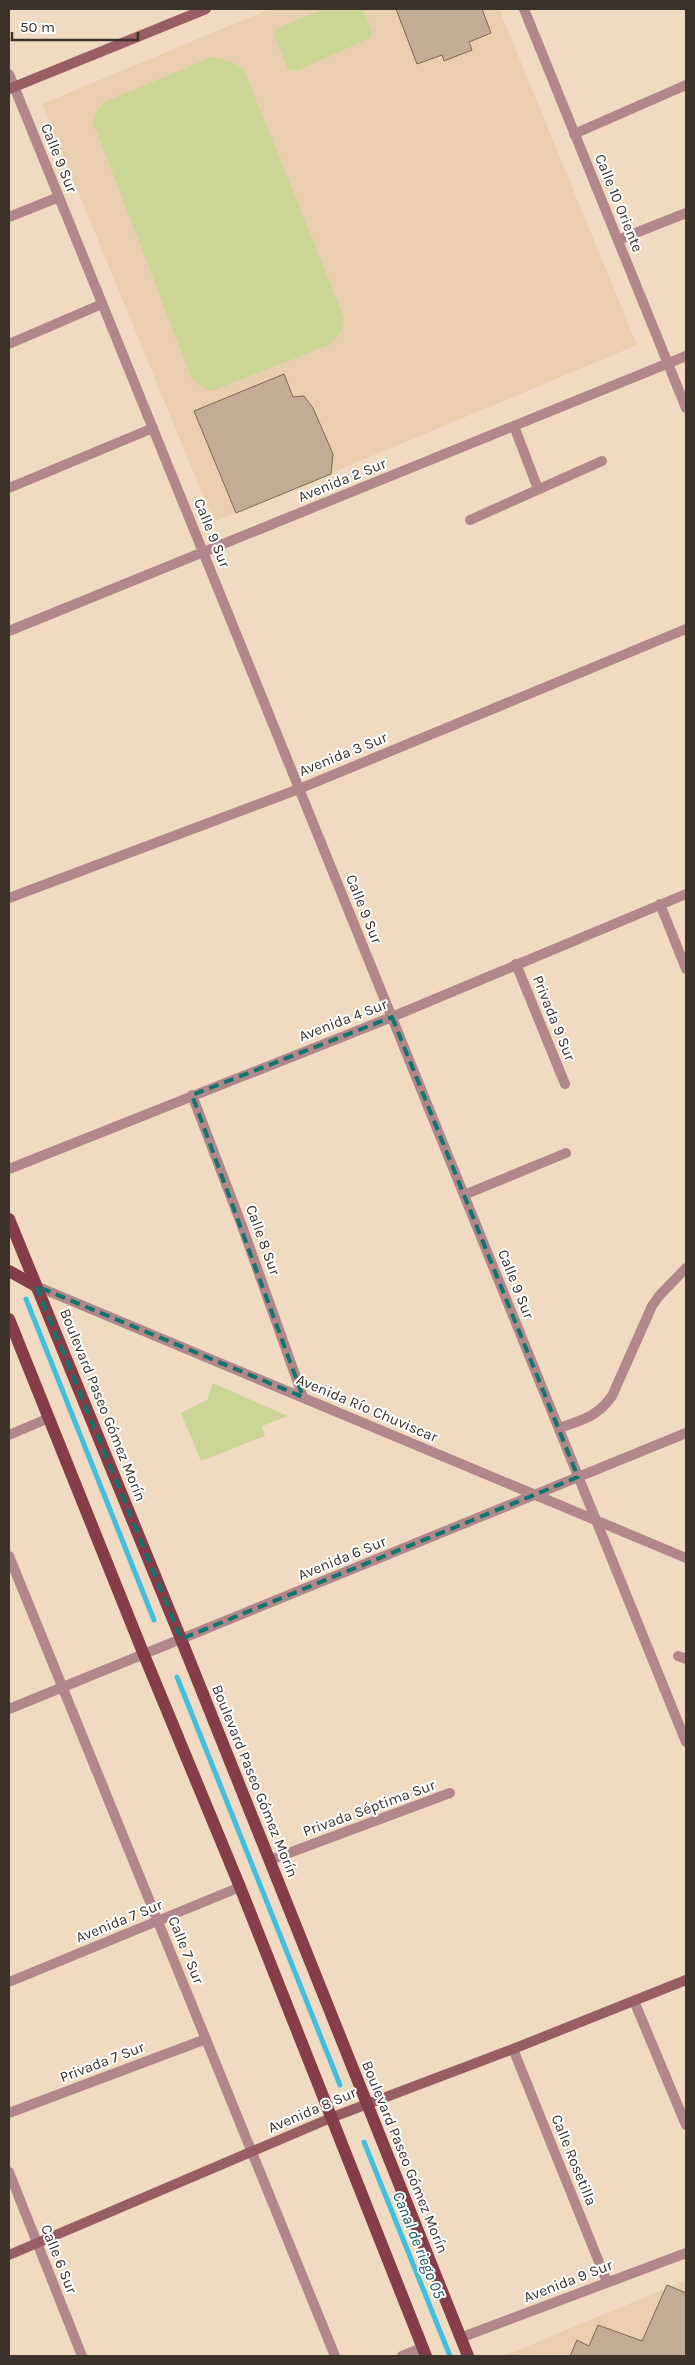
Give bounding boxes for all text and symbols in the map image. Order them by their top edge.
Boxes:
scale bar [12,10,139,42]
text: 50 m [20,18,55,36]
street label: Calle 9 Sur [37,121,81,196]
street label: Calle 10 Oriente [591,151,647,255]
street label: Avenida 2 Sur [295,454,389,506]
street label: Calle 9 Sur [190,496,234,571]
street label: Avenida 3 Sur [296,728,390,780]
street label: Calle 9 Sur [342,872,386,947]
street label: Privada 9 Sur [529,973,580,1064]
street label: Avenida 4 Sur [296,995,390,1045]
street label: Calle 8 Sur [242,1202,284,1278]
street label: Calle 9 Sur [494,1247,538,1322]
street label: Boulevard Paseo Gómez Morín [56,1306,150,1504]
street label: Avenida Río Chuviscar [294,1370,441,1446]
street label: Avenida 6 Sur [295,1532,389,1584]
street label: Boulevard Paseo Gómez Morín [208,1682,302,1880]
street label: Privada Séptima Sur [300,1775,438,1840]
street label: Avenida 7 Sur [73,1895,166,1947]
street label: Calle 7 Sur [164,1914,208,1987]
street label: Privada 7 Sur [57,2037,147,2086]
street label: Boulevard Paseo Gómez Morín [358,2058,452,2256]
street label: Avenida 8 Sur [265,2083,359,2137]
street label: Calle Rosetilla [548,2112,600,2208]
water label: Canal de riego 05 [389,2189,449,2301]
street label: Calle 6 Sur [37,2222,81,2297]
street label: Avenida 9 Sur [521,2256,615,2306]

